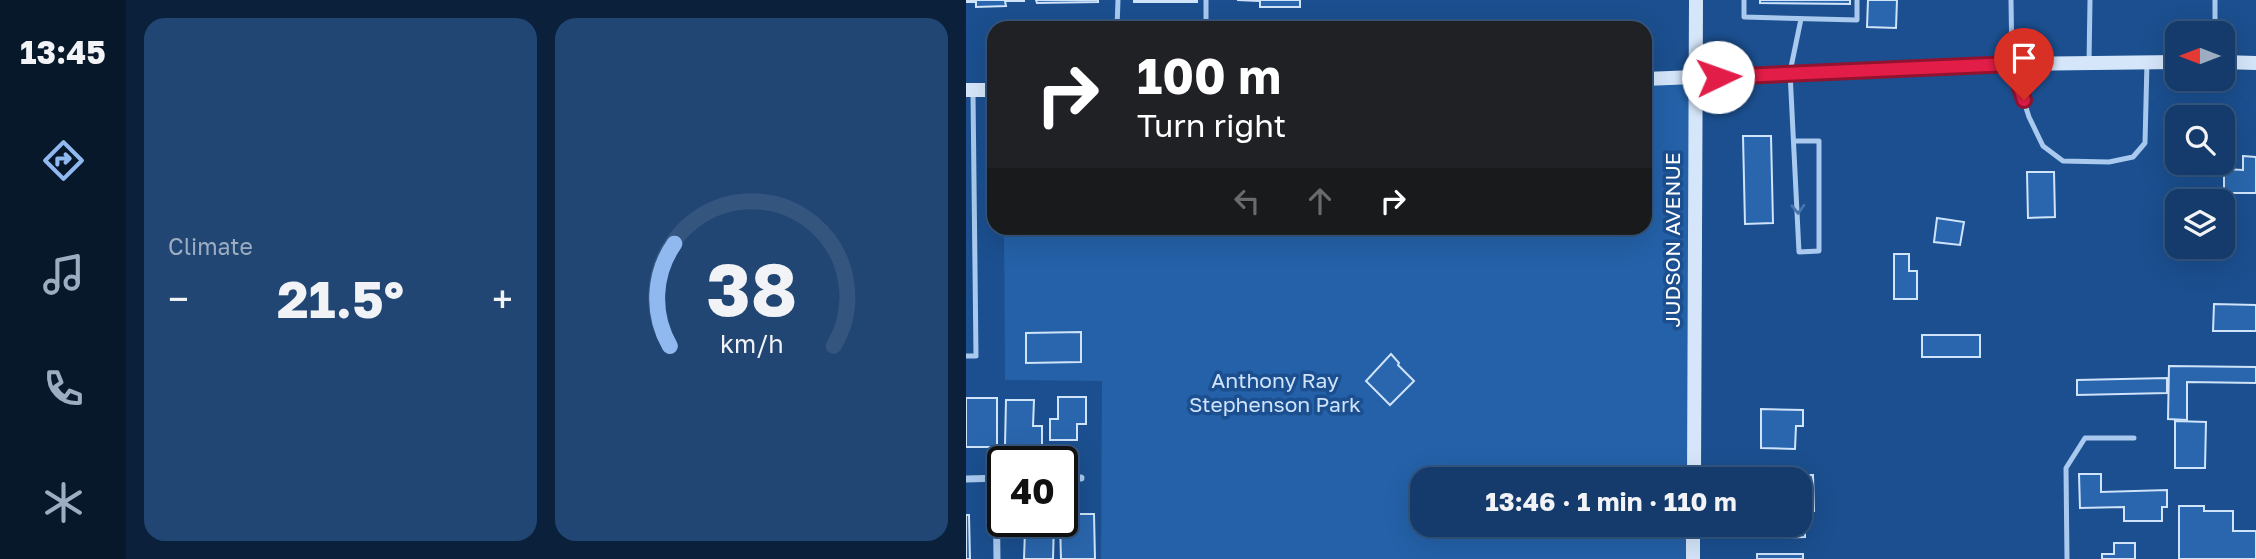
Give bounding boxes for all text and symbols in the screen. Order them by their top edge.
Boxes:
north arrow [2165,21,2235,91]
map controls [2165,21,2235,259]
pin [1994,28,2054,100]
text: 13:45 [20,33,106,71]
icon: arrive [2005,39,2043,77]
position arrow [1681,40,1755,114]
text: 100 m [1137,46,1281,105]
icon: right [1022,49,1113,140]
button: search [2165,105,2235,175]
text: Turn right [1137,106,1286,144]
icon: directions [39,136,88,185]
street label: JUDSON AVENUE [1659,152,1685,328]
icon: left [1228,182,1266,220]
icon: ahead [1301,182,1339,220]
icon: right [1374,182,1412,220]
button: layers [2165,189,2235,259]
one-way arrow [1790,204,1805,215]
text: Climate [168,232,253,260]
text: 38 [706,245,797,332]
icon: music [39,250,88,299]
text: 21.5° [277,267,404,329]
text: − [168,276,189,321]
text: + [492,276,513,321]
text: km/h [720,327,783,358]
icon: phone [39,364,88,413]
park label: Anthony Ray Stephenson Park [1189,367,1361,417]
speed limit sign: 40 [987,446,1078,537]
icon: climate [39,478,88,527]
text: 13:46 · 1 min · 110 m [1485,486,1737,517]

